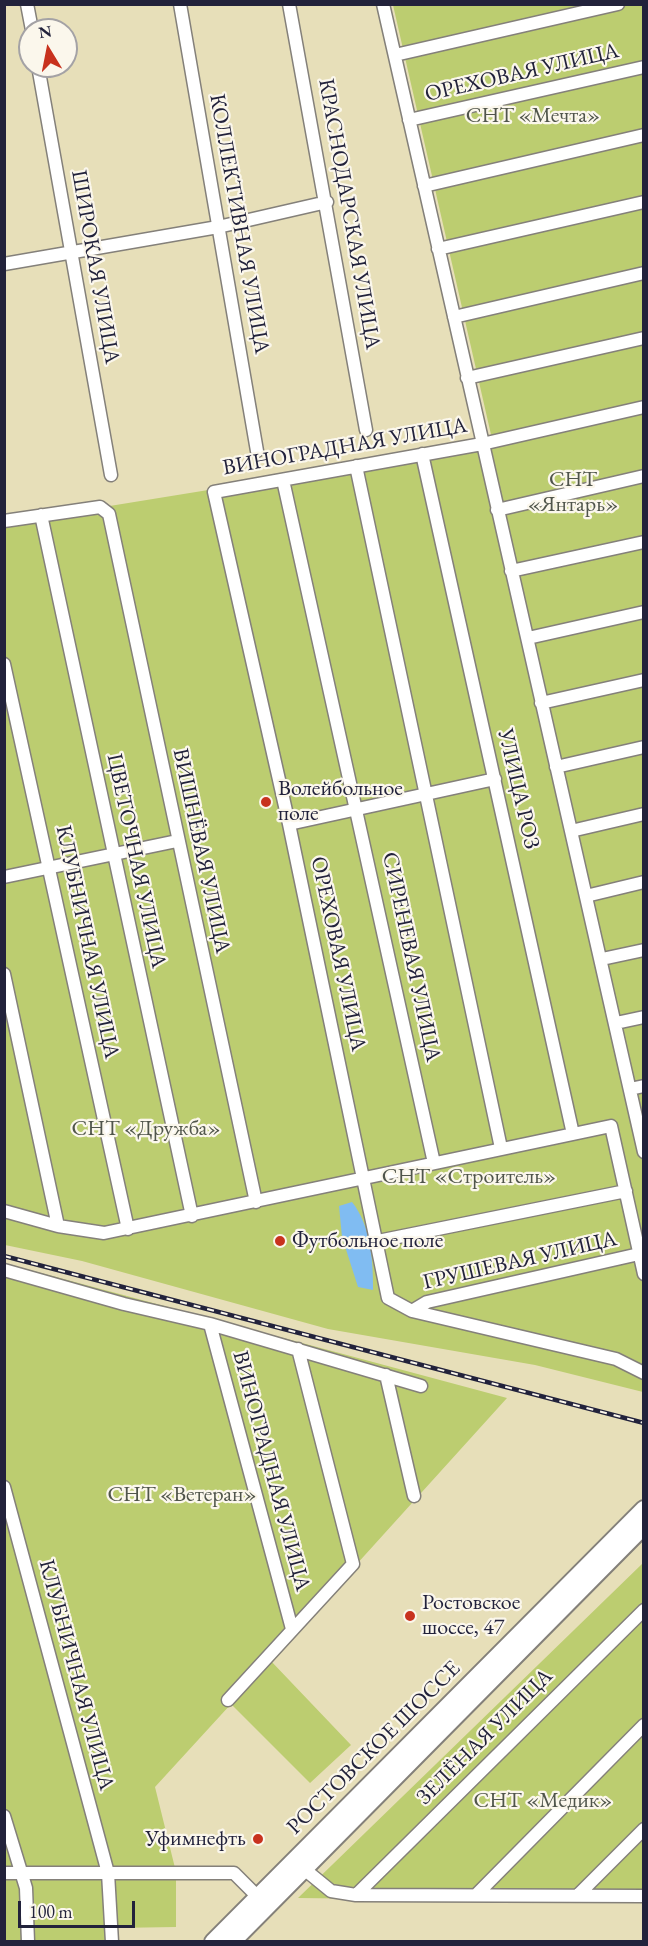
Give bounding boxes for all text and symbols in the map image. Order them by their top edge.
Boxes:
north arrow [18,18,78,78]
text: N [37,20,53,43]
street label: ОРЕХОВАЯ УЛИЦА [422,38,622,108]
street label: КРАСНОДАРСКАЯ УЛИЦА [312,77,386,351]
street label: КОЛЛЕКТИВНАЯ УЛИЦА [203,92,275,356]
park label: СНТ «Мечта» [466,103,600,129]
street label: ШИРОКАЯ УЛИЦА [65,168,125,366]
street label: ВИНОГРАДНАЯ УЛИЦА [221,412,469,482]
park label: СНТ «Янтарь» [528,467,618,518]
street label: УЛИЦА РОЗ [491,726,545,852]
street label: ВИШНЁВАЯ УЛИЦА [166,746,236,956]
street label: ЦВЕТОЧНАЯ УЛИЦА [100,751,172,971]
place label: Волейбольное поле [278,776,403,828]
marker: Волейбольное поле [259,795,273,809]
street label: КЛУБНИЧНАЯ УЛИЦА [49,823,125,1061]
street label: СИРЕНЕВАЯ УЛИЦА [376,850,446,1064]
street label: ОРЕХОВАЯ УЛИЦА [304,854,372,1054]
park label: СНТ «Дружба» [72,1116,220,1142]
park label: СНТ «Строитель» [382,1164,556,1190]
street label: ГРУШЕВАЯ УЛИЦА [421,1226,619,1296]
place label: Футбольное поле [292,1228,443,1254]
marker: Футбольное поле [273,1234,287,1248]
street label: ВИНОГРАДНАЯ УЛИЦА [226,1348,316,1594]
park label: СНТ «Ветеран» [107,1482,257,1508]
street label: КЛУБНИЧНАЯ УЛИЦА [32,1557,120,1793]
place label: Ростовское шоссе, 47 [422,1590,520,1642]
marker: Ростовское шоссе, 47 [403,1609,417,1623]
street label: РОСТОВСКОЕ ШОССЕ [282,1656,466,1840]
street label: ЗЕЛЁНАЯ УЛИЦА [411,1663,559,1811]
park label: СНТ «Медик» [474,1788,612,1814]
place label: Уфимнефть [145,1826,246,1852]
marker: Уфимнефть [251,1832,265,1846]
scale bar [21,1889,138,1927]
text: 100 m [29,1900,73,1923]

